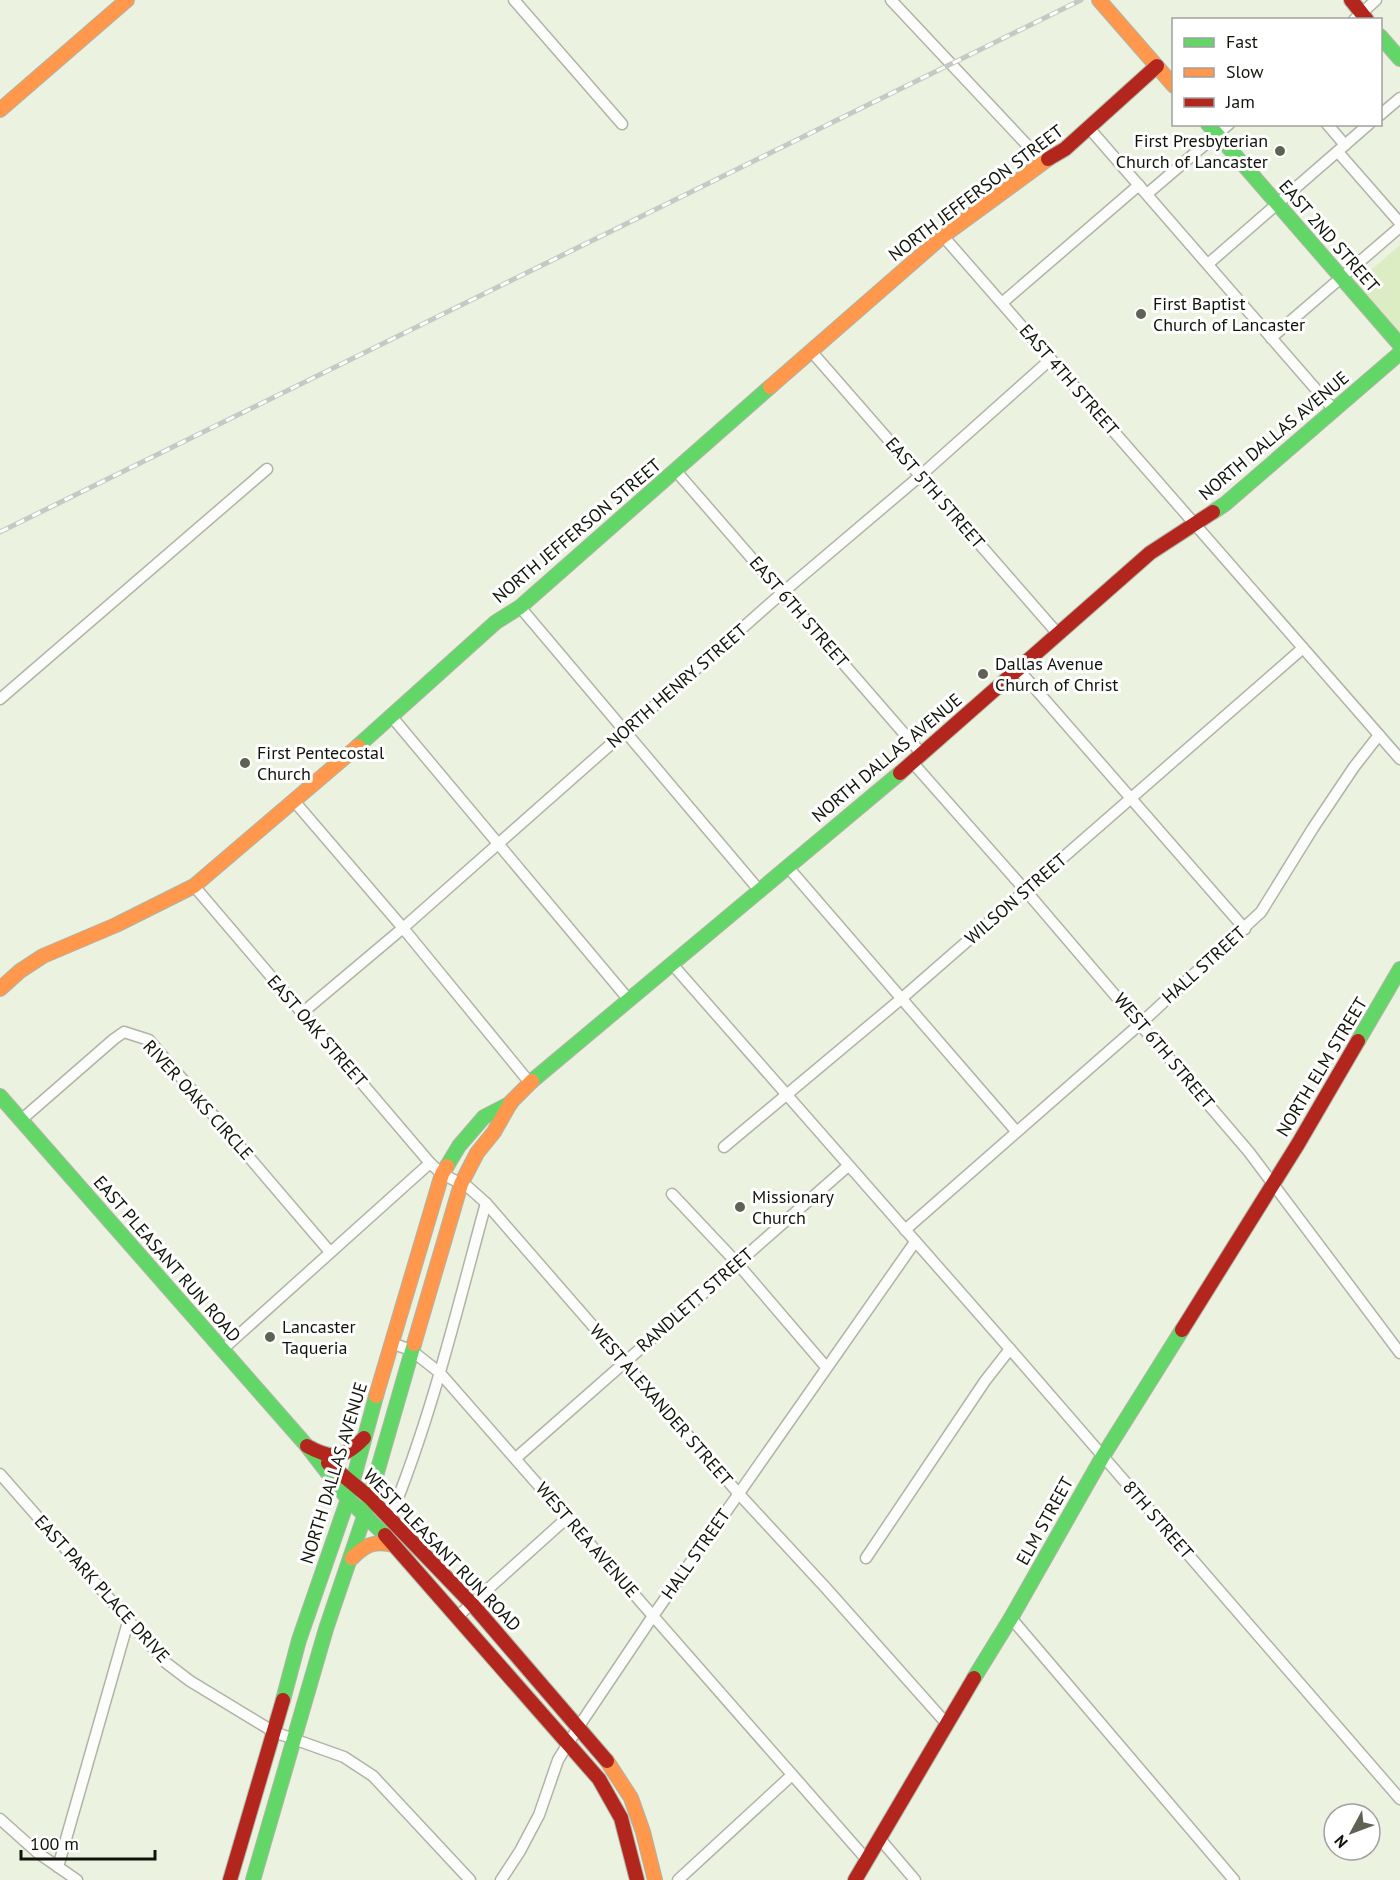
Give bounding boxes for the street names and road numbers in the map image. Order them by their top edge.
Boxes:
street label: NORTH JEFFERSON STREET [884,119,1068,266]
street label: EAST 2ND STREET [1274,175,1385,297]
street label: EAST 4TH STREET [1015,319,1124,440]
street label: NORTH DALLAS AVENUE [1194,366,1353,505]
street label: EAST 5TH STREET [881,432,990,553]
street label: NORTH JEFFERSON STREET [488,453,666,608]
street label: EAST 6TH STREET [745,551,854,672]
street label: NORTH HENRY STREET [602,618,752,753]
street label: NORTH DALLAS AVENUE [807,688,966,827]
street label: WILSON STREET [960,848,1071,949]
street label: HALL STREET [1157,921,1250,1008]
street label: EAST OAK STREET [262,970,372,1091]
street label: WEST 6TH STREET [1109,988,1220,1113]
street label: NORTH ELM STREET [1271,993,1372,1141]
street label: RIVER OAKS CIRCLE [138,1035,258,1164]
street label: EAST PLEASANT RUN ROAD [89,1171,246,1347]
street label: RANDLETT STREET [631,1243,758,1357]
street label: WEST ALEXANDER STREET [585,1319,738,1490]
street label: NORTH DALLAS AVENUE [295,1379,372,1567]
street label: WEST PLEASANT RUN ROAD [359,1463,526,1636]
street label: ELM STREET [1011,1473,1078,1569]
street label: 8TH STREET [1118,1476,1199,1564]
street label: WEST REA AVENUE [531,1477,644,1602]
street label: HALL STREET [656,1504,735,1603]
street label: EAST PARK PLACE DRIVE [30,1510,175,1667]

